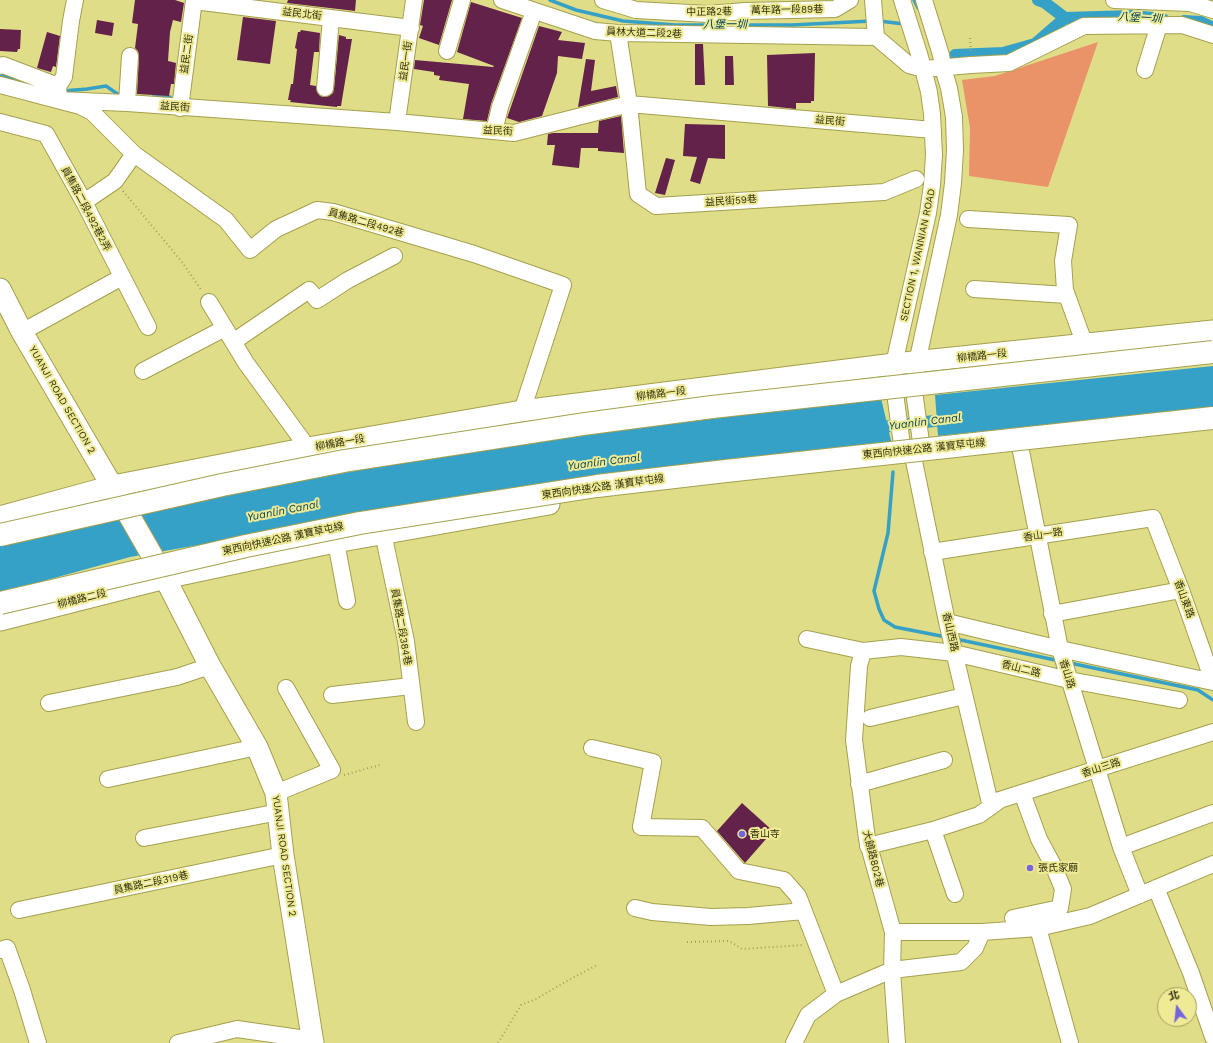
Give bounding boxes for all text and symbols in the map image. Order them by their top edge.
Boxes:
street label: 萬年路一段89巷 [751,3,823,17]
street label: 益民北街 [281,6,323,22]
street label: 中正路2巷 [686,6,732,18]
water label: 八堡一圳 [1118,10,1162,26]
water label: 八堡一圳 [703,18,747,32]
street label: 員林大道二段2巷 [606,26,682,40]
street label: 益民二街 [178,33,196,75]
street label: 益民一街 [397,40,415,82]
street label: 益民街 [160,100,190,114]
street label: 益民街 [815,114,845,128]
street label: 益民街 [483,124,513,138]
street label: 員集路二段492巷2弄 [59,165,113,253]
street label: SECTION 1, WANNIAN ROAD [898,188,938,322]
street label: 益民街59巷 [705,193,757,209]
street label: 員集路二段492巷 [327,206,405,240]
street label: YUANJI ROAD SECTION 2 [26,344,98,456]
street label: 柳橋路一段 [957,347,1007,365]
street label: 柳橋路一段 [635,385,687,403]
water label: Yuanlin Canal [888,411,962,433]
street label: 柳橋路一段 [314,433,366,453]
street label: 東西向快速公路 漢寶草屯線 [862,437,986,461]
water label: Yuanlin Canal [567,451,641,473]
street label: 東西向快速公路 漢寶草屯線 [541,472,665,502]
water label: Yuanlin Canal [246,498,320,524]
street label: 東西向快速公路 漢寶草屯線 [221,520,345,558]
street label: 香山一路 [1022,526,1064,544]
street label: 香山東路 [1172,578,1196,620]
street label: 柳橋路二段 [56,587,108,611]
street label: 員集路二段384巷 [388,588,414,666]
street label: 香山西路 [940,611,960,653]
street label: 香山二路 [1000,658,1042,680]
street label: 香山路 [1057,658,1077,690]
street label: 香山三路 [1080,756,1122,780]
street label: YUANJI ROAD SECTION 2 [270,795,298,917]
place label: 香山寺 [750,828,780,840]
marker: 香山寺 [737,829,747,839]
street label: 大饒路802巷 [860,829,886,889]
place label: 張氏家廟 [1038,862,1078,874]
marker: 張氏家廟 [1025,863,1035,873]
street label: 員集路二段319巷 [113,869,189,897]
north arrow [1157,987,1197,1027]
text: 北 [1167,988,1181,1004]

